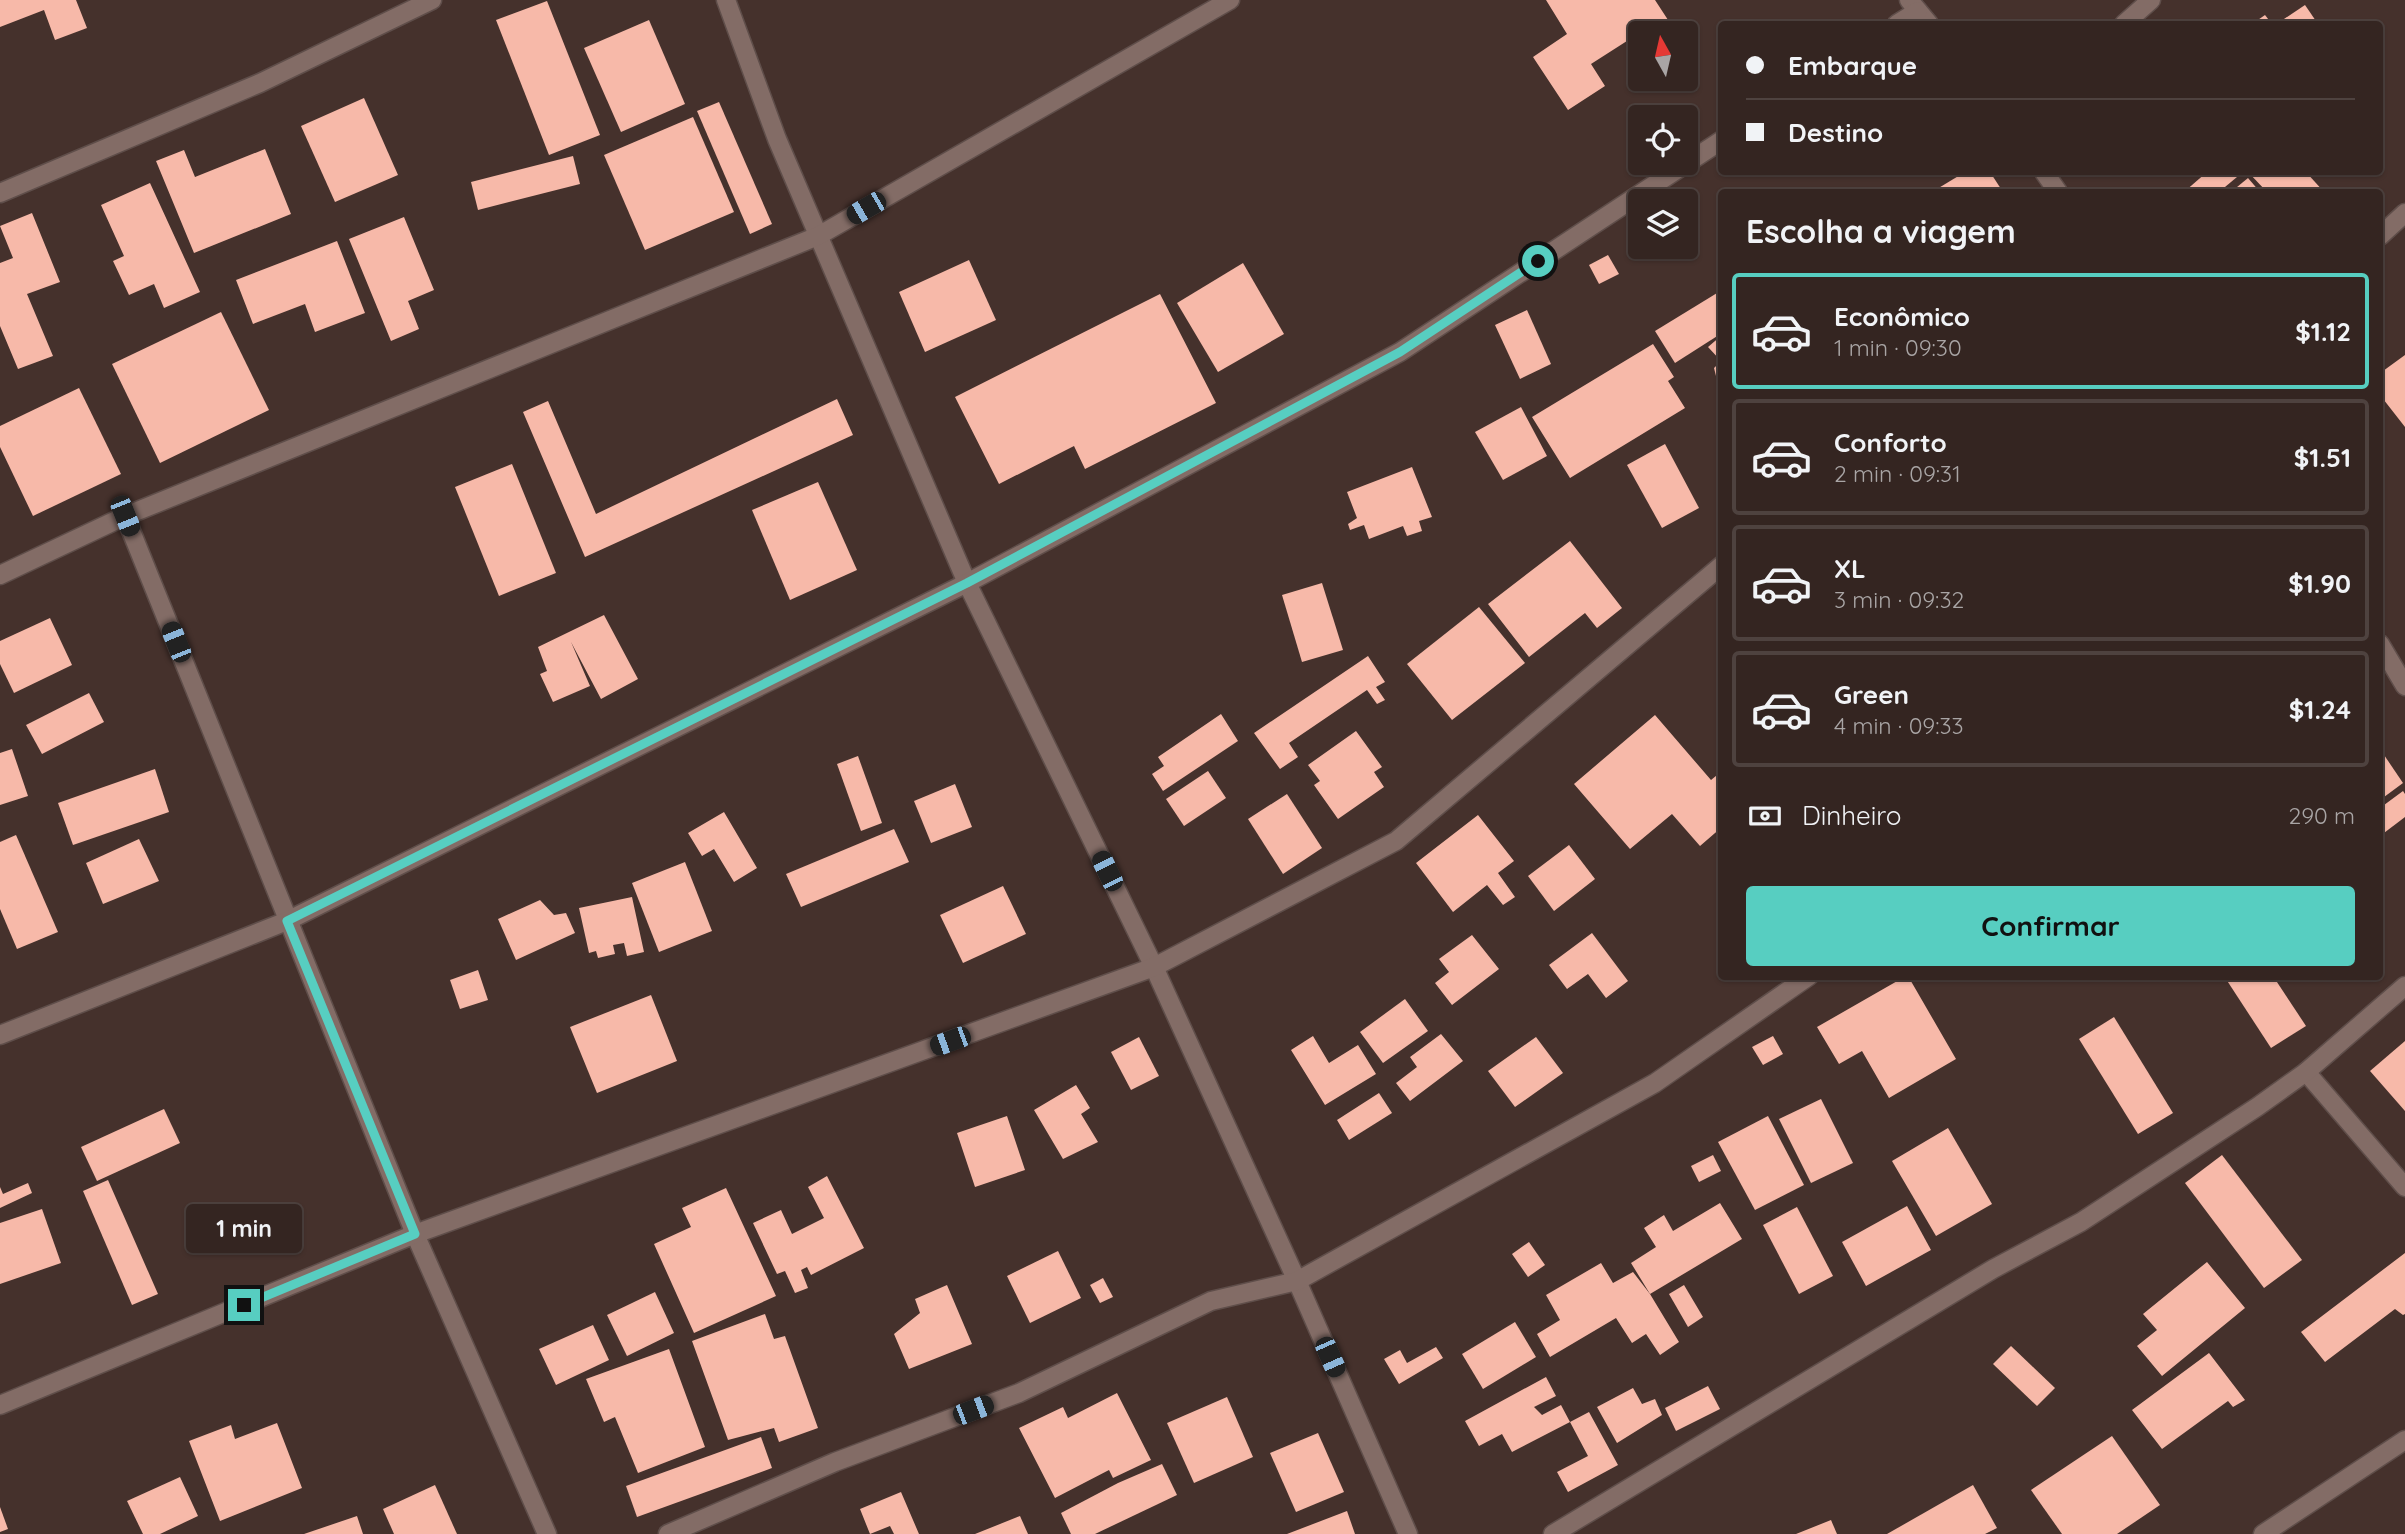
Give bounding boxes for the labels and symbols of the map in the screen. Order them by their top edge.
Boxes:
north arrow [1628,21,1698,91]
car [843,188,890,228]
route start [1522,245,1554,277]
car [108,493,143,539]
car [159,619,194,665]
car [1089,848,1126,894]
car [927,1024,974,1058]
callout: 1 min [186,1204,302,1252]
route end [228,1289,260,1321]
car [1312,1334,1349,1380]
car [950,1393,997,1427]

